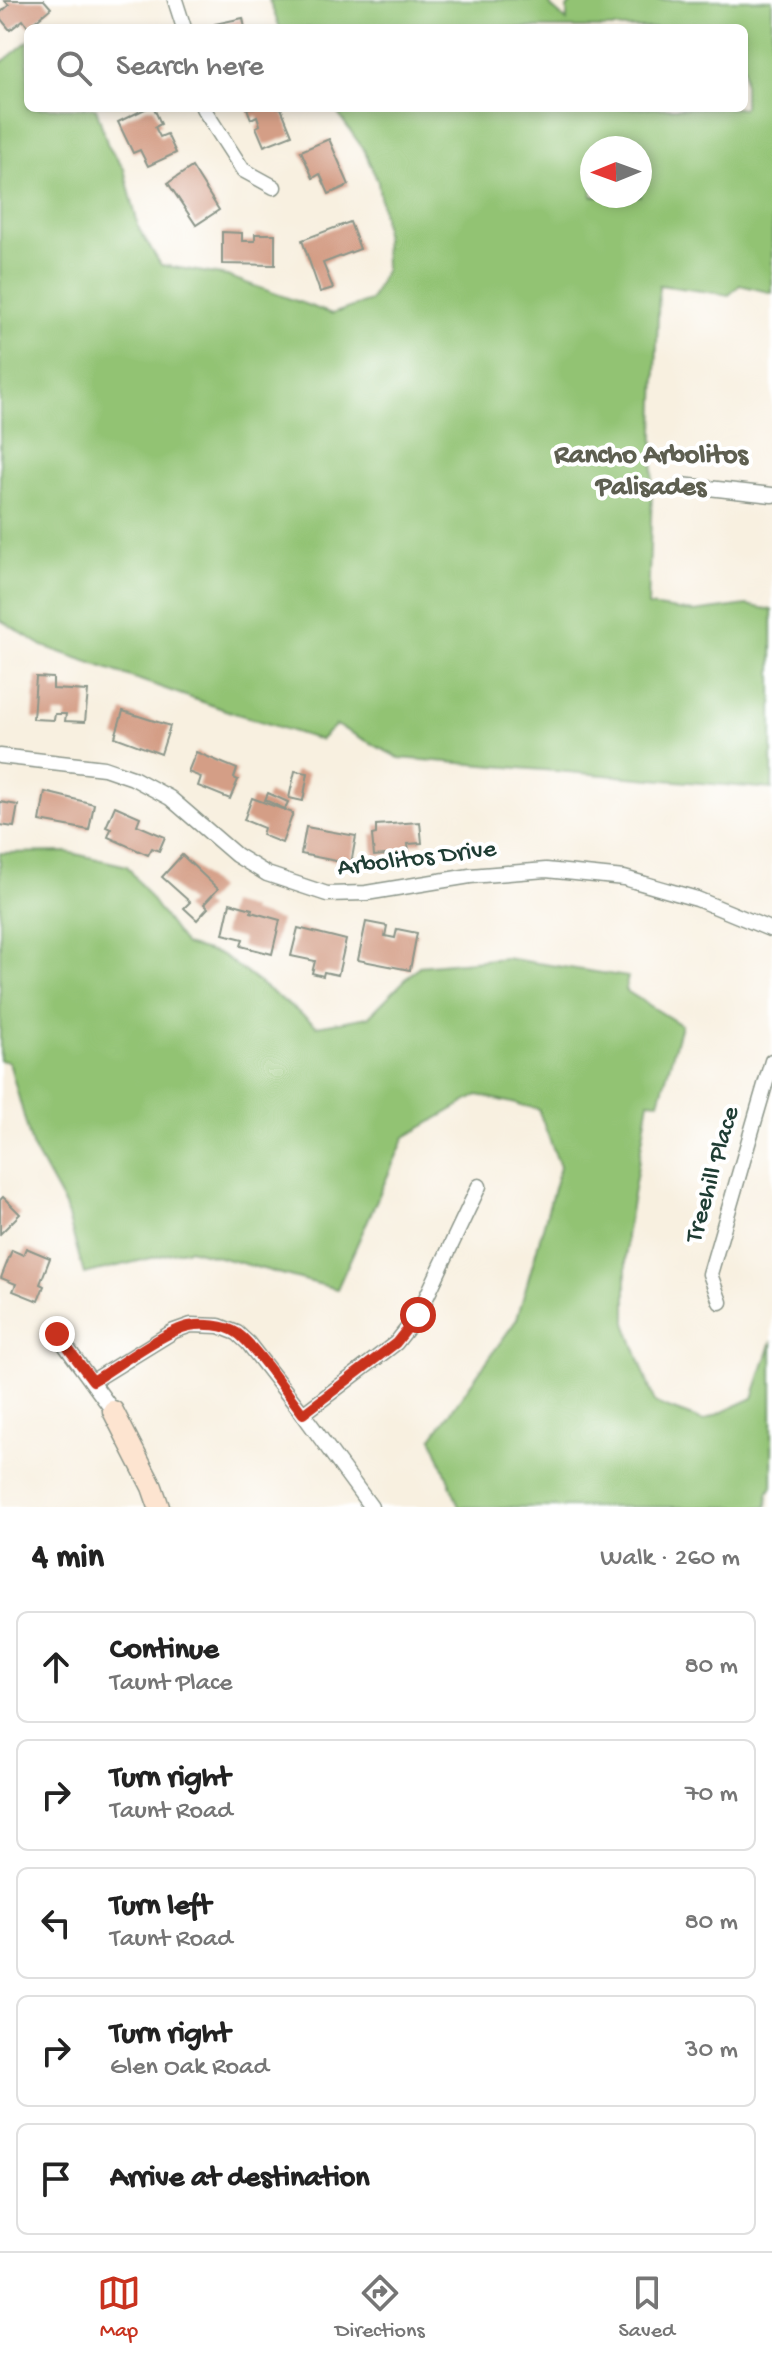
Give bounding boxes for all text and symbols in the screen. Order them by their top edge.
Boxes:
search box [24,24,748,112]
icon: search [52,46,96,90]
text: Search here [116,51,264,86]
north arrow [580,136,652,208]
district label: Rancho Arbolitos Palisades [553,440,749,505]
street label: Arbolitos Drive [336,835,499,885]
street label: Treehill Place [679,1103,748,1248]
route start [400,1297,436,1333]
route end [39,1316,75,1352]
text: 4 min [32,1539,104,1579]
text: Walk · 260 m [600,1544,740,1575]
text: Continue [110,1634,219,1669]
icon: ahead [34,1645,78,1689]
text: 80 m [684,1652,738,1683]
text: Taunt Place [110,1669,233,1700]
text: Turn right [110,1762,230,1797]
icon: right [34,1773,78,1817]
text: 70 m [685,1780,738,1811]
text: Taunt Road [110,1797,233,1828]
text: Turn left [110,1890,211,1925]
icon: left [34,1901,78,1945]
text: 80 m [684,1908,738,1939]
text: Taunt Road [110,1925,233,1956]
text: Turn right [110,2018,230,2053]
icon: right [34,2029,78,2073]
text: 30 m [685,2036,738,2067]
text: Glen Oak Road [110,2053,269,2084]
icon: arrive [34,2157,78,2201]
text: Arrive at destination [110,2162,370,2197]
tab: Map [97,2271,141,2345]
tab: Directions [335,2271,425,2345]
tab: Saved [619,2271,675,2345]

